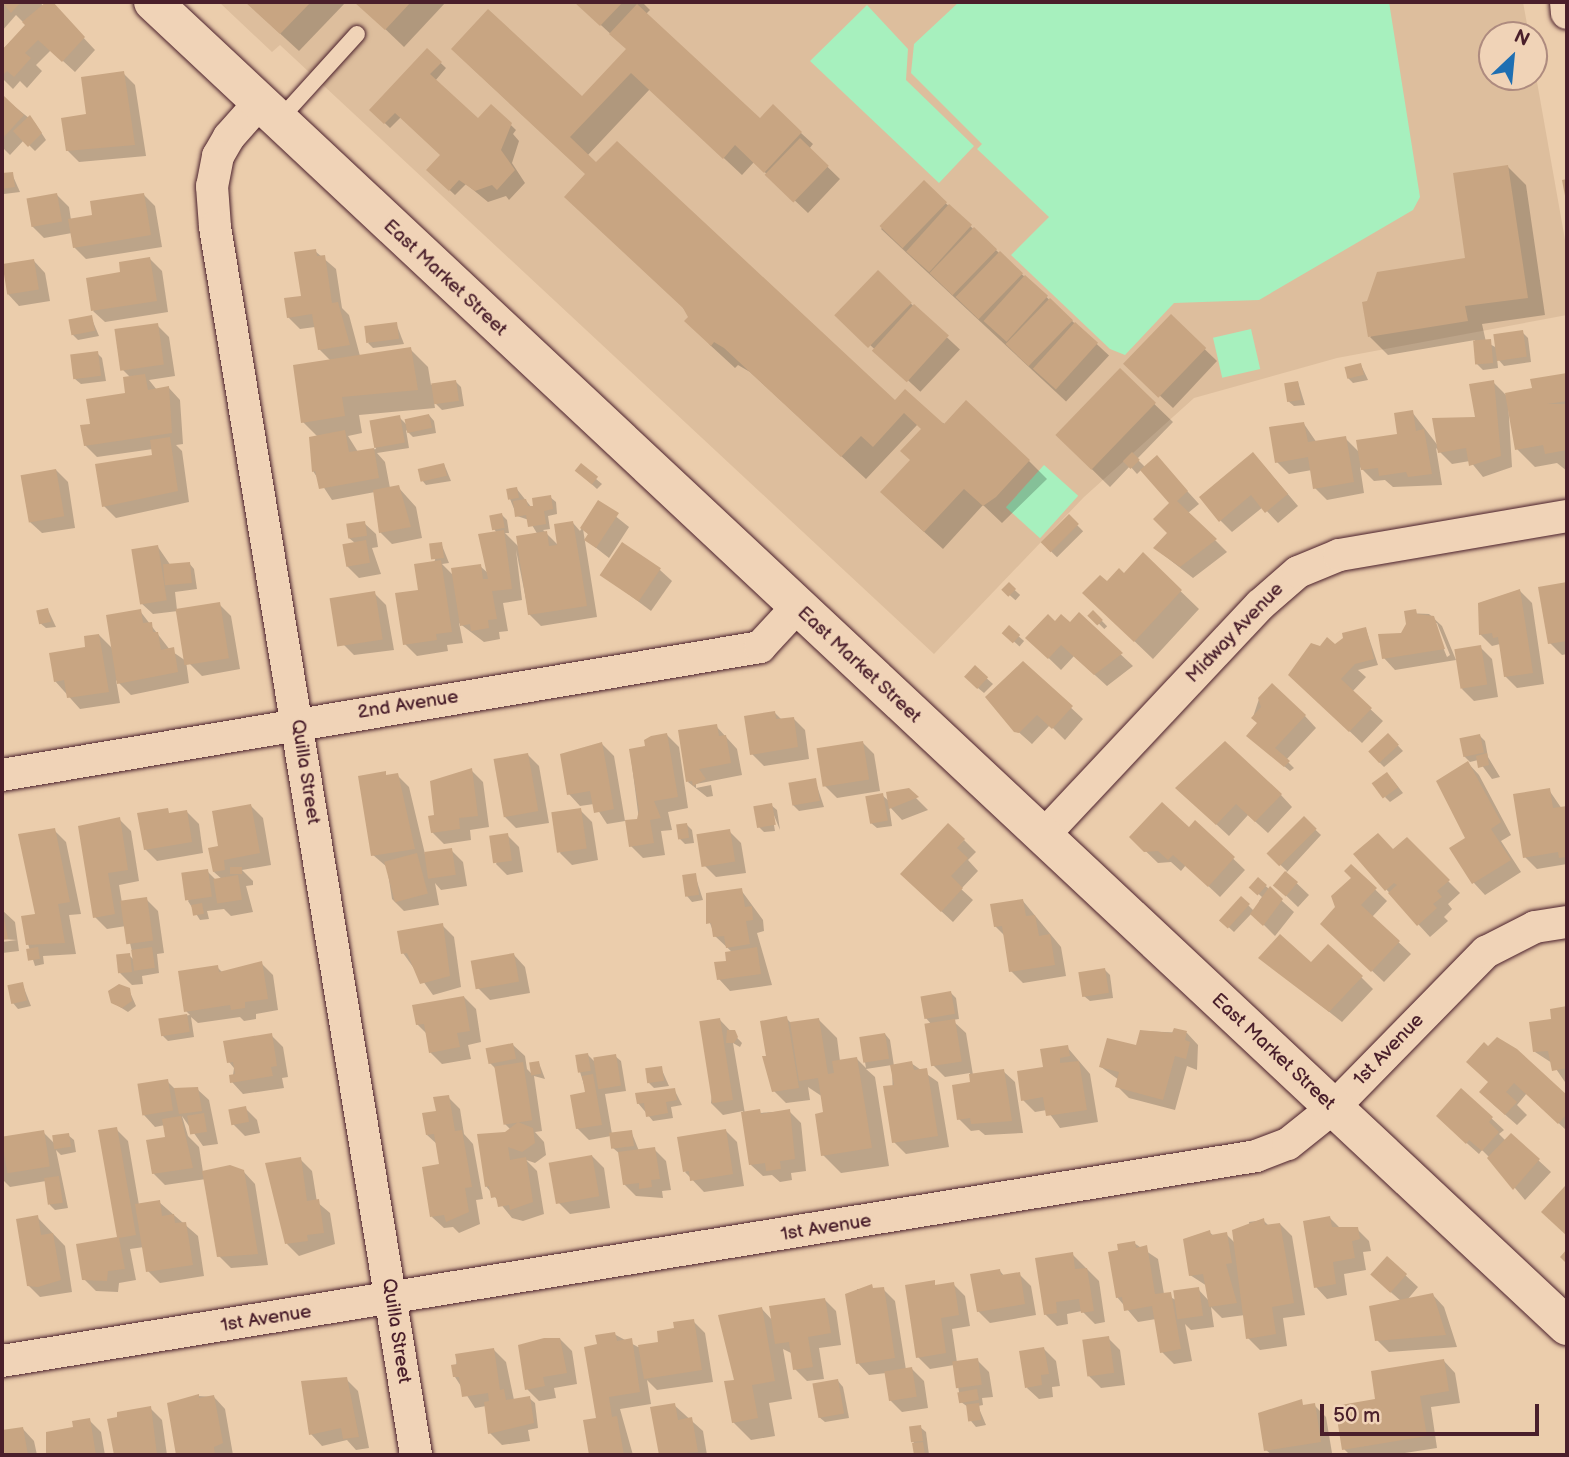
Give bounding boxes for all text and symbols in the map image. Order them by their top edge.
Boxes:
north arrow [1478,21,1548,91]
text: N [1510,25,1533,52]
street label: East Market Street [378,215,512,341]
street label: Midway Avenue [1181,578,1289,688]
street label: East Market Street [792,602,926,728]
street label: 2nd Avenue [356,686,460,724]
street label: Quilla Street [285,718,325,826]
street label: East Market Street [1206,989,1340,1115]
street label: 1st Avenue [1349,1009,1429,1091]
street label: 1st Avenue [779,1210,873,1246]
street label: Quilla Street [376,1277,416,1385]
street label: 1st Avenue [219,1301,313,1337]
scale bar [1324,1390,1543,1434]
text: 50 m [1333,1403,1380,1428]

